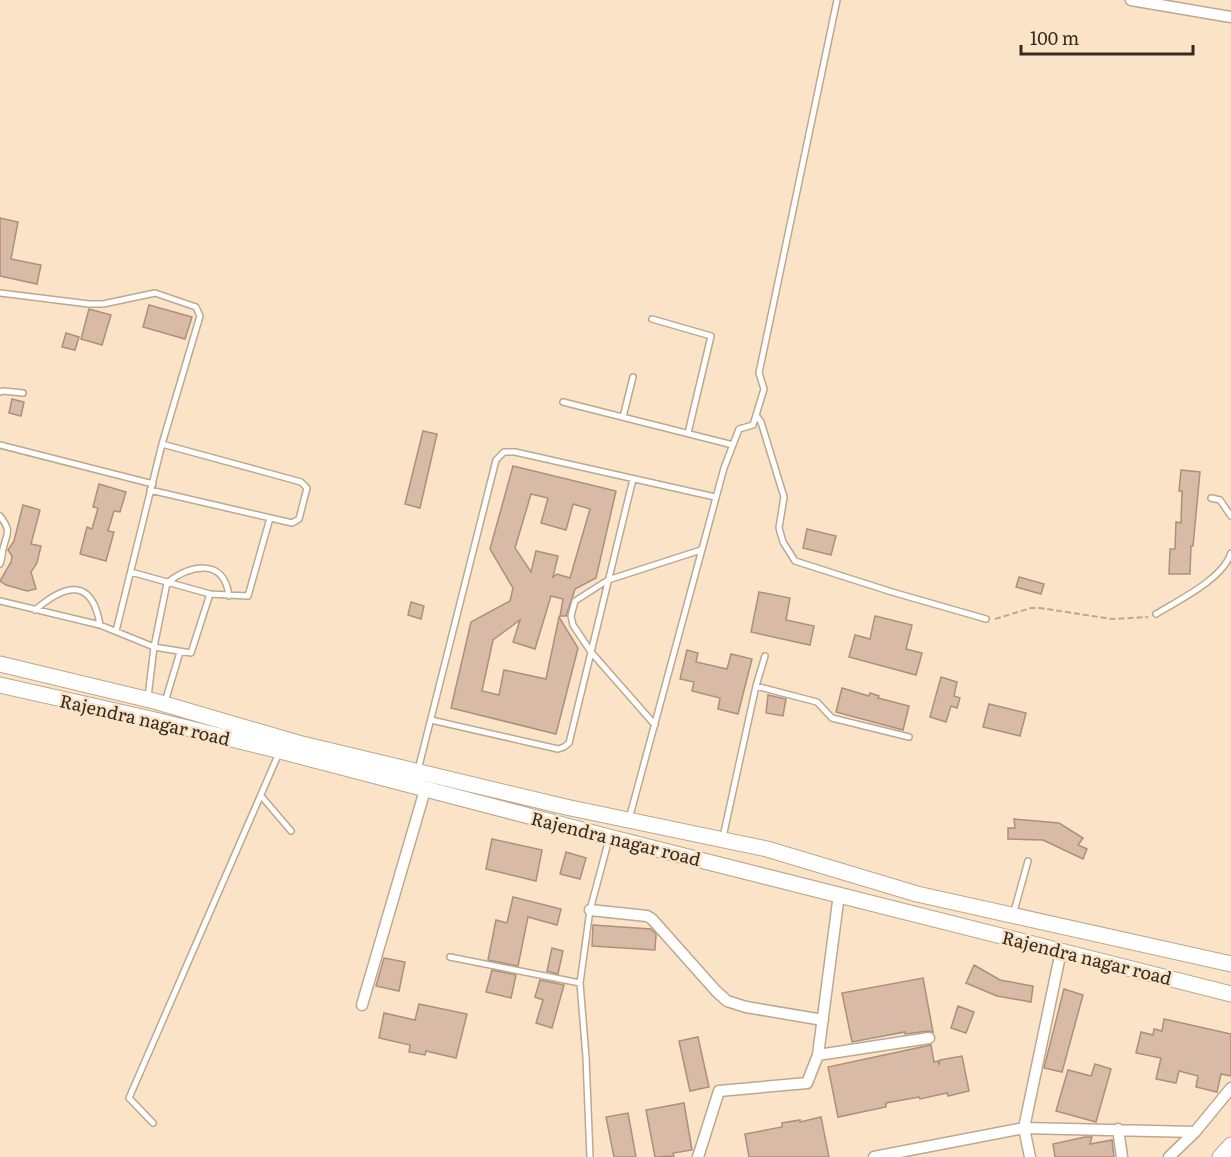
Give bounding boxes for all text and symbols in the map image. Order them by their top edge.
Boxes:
scale bar [1021,18,1194,56]
text: 100 m [1030,24,1079,51]
street label: Rajendra nagar road [57,686,233,752]
street label: Rajendra nagar road [528,804,704,872]
street label: Rajendra nagar road [999,923,1175,991]

